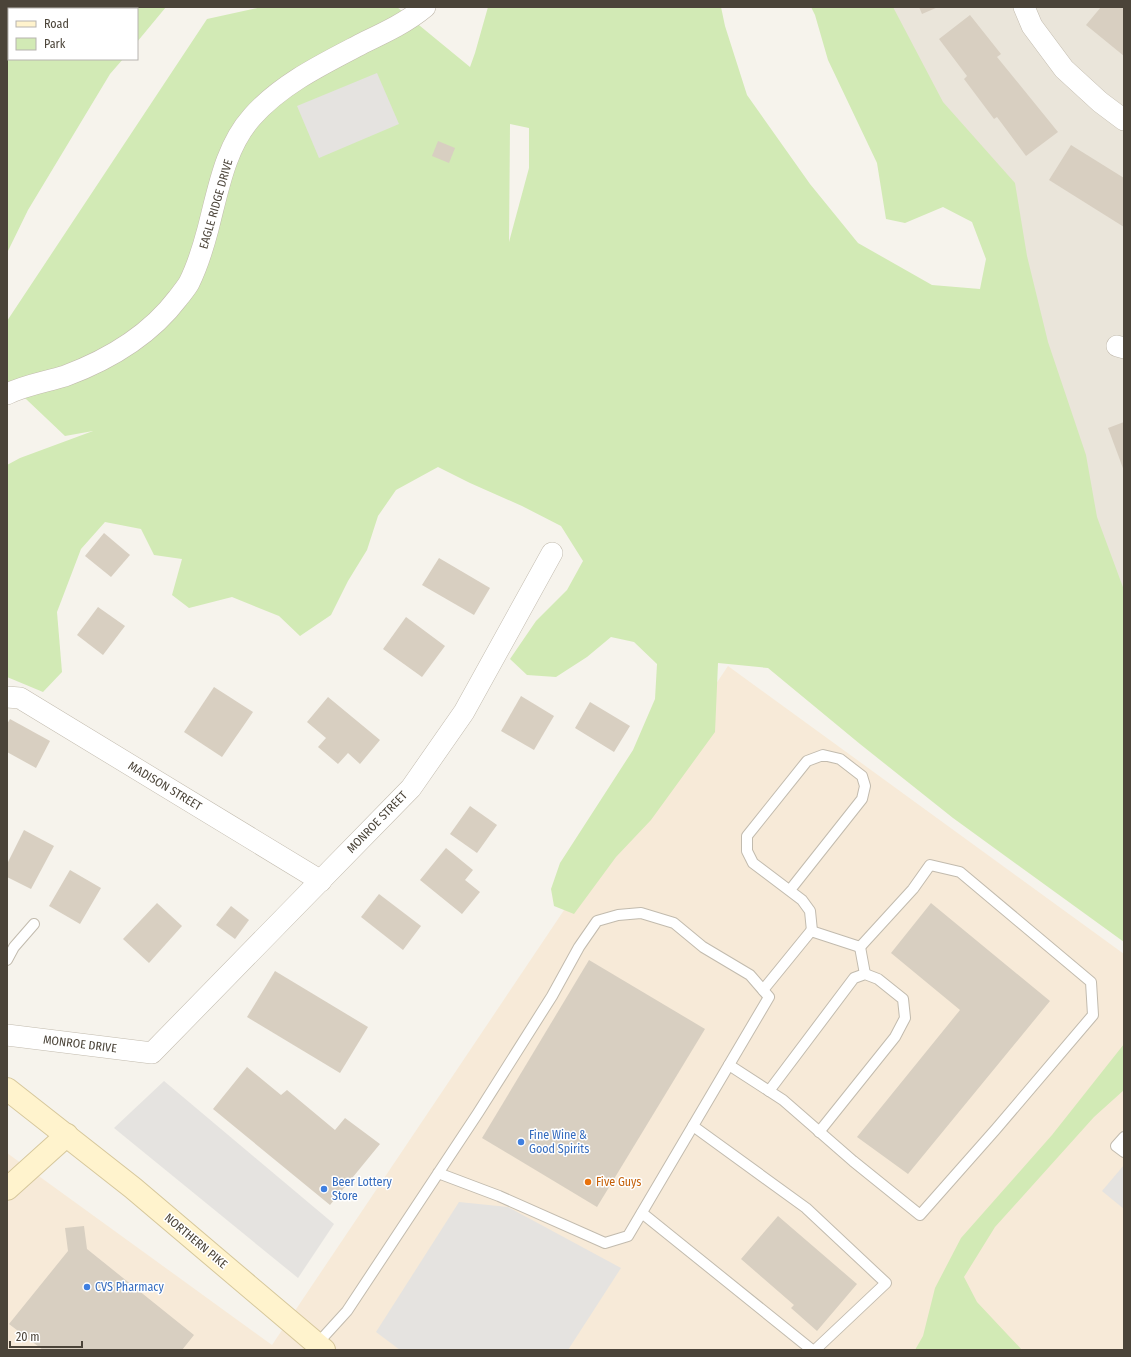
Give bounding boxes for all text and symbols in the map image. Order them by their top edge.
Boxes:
legend [8,8,138,60]
text: Road [44,17,69,31]
text: Park [44,37,66,51]
street label: EAGLE RIDGE DRIVE [196,157,236,251]
street label: MADISON STREET [126,759,205,814]
street label: MONROE STREET [344,788,410,856]
street label: MONROE DRIVE [42,1033,118,1056]
place label: Fine Wine & Good Spirits [529,1128,589,1156]
marker: Fine Wine & Good Spirits [516,1137,526,1147]
place label: Beer Lottery Store [332,1175,393,1203]
place label: Five Guys [596,1175,641,1189]
marker: Five Guys [583,1177,593,1187]
marker: Beer Lottery Store [319,1184,329,1194]
street label: NORTHERN PIKE [162,1211,231,1272]
place label: CVS Pharmacy [95,1280,164,1294]
marker: CVS Pharmacy [82,1282,92,1292]
scale bar [10,1323,82,1349]
text: 20 m [16,1330,40,1344]

